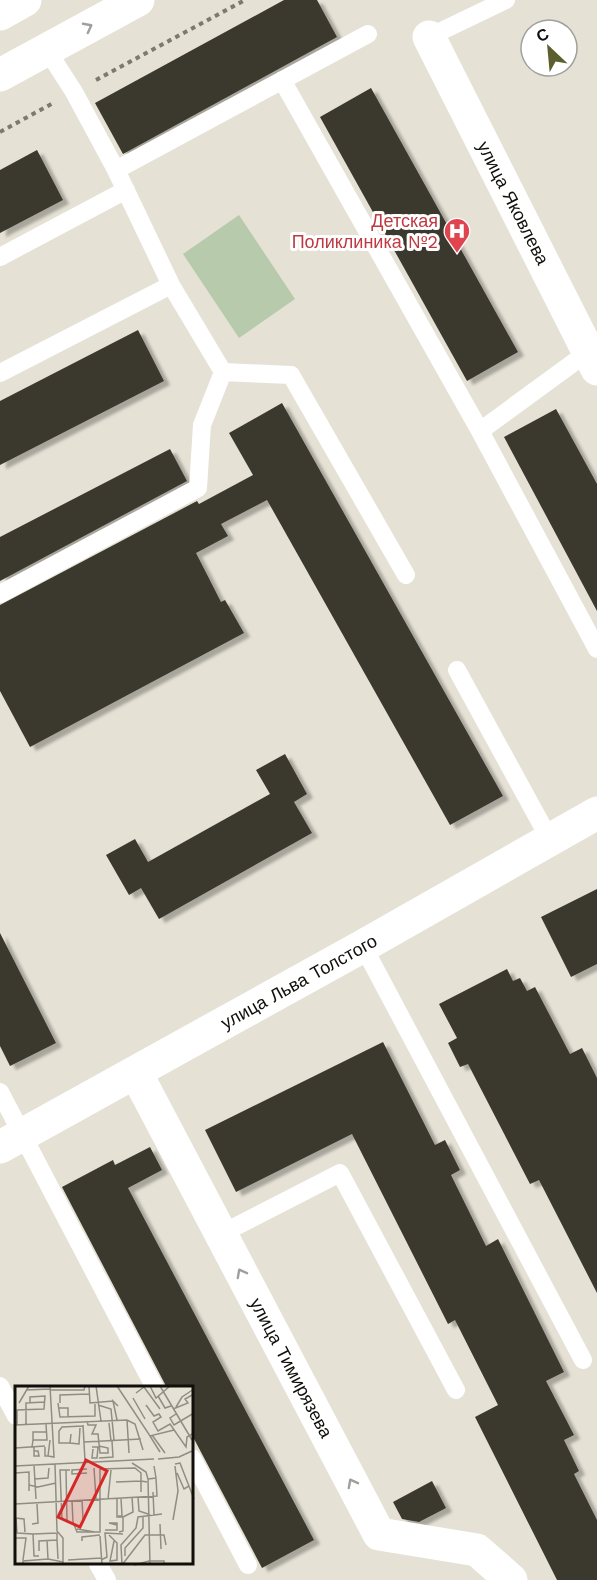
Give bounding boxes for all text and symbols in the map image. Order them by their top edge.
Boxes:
north arrow [519,18,579,78]
one-way arrow [82,23,93,34]
text: С [533,24,552,46]
street label: улица Яковлева [473,138,554,269]
place label: Детская Поликлиника №2 [292,210,438,252]
hospital icon: Детская Поликлиника №2 [442,216,472,254]
street label: улица Льва Толстого [217,930,380,1033]
one-way arrow [237,1269,248,1279]
street label: улица Тимирязева [246,1294,338,1442]
inset map [15,1386,194,1565]
one-way arrow [348,1478,359,1489]

